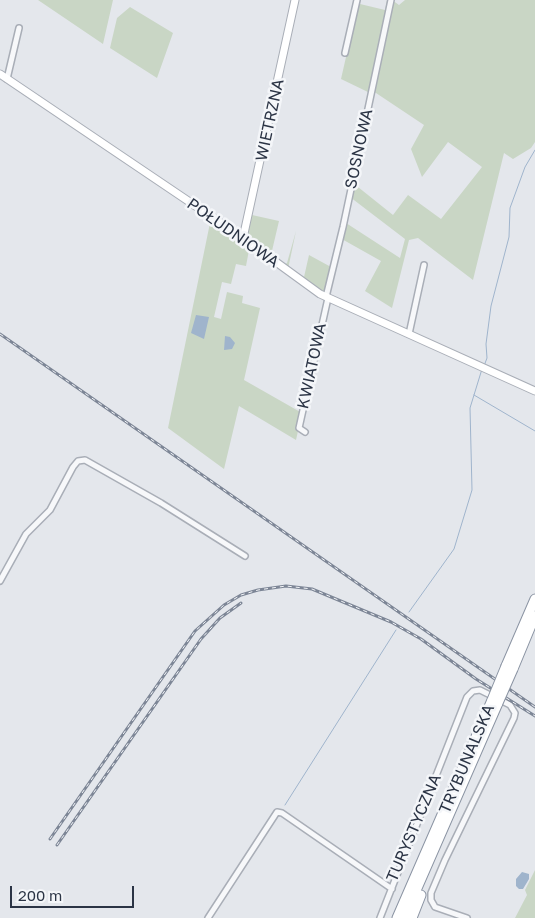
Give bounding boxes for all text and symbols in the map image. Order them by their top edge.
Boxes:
street label: WIETRZNA [252,77,288,163]
street label: SOSNOWA [341,107,377,191]
street label: POŁUDNIOWA [183,194,283,272]
street label: KWIATOWA [294,321,330,411]
street label: TRYBUNALSKA [435,701,499,817]
street label: TURYSTYCZNA [383,771,445,885]
scale bar [12,876,136,908]
text: 200 m [18,886,62,904]

